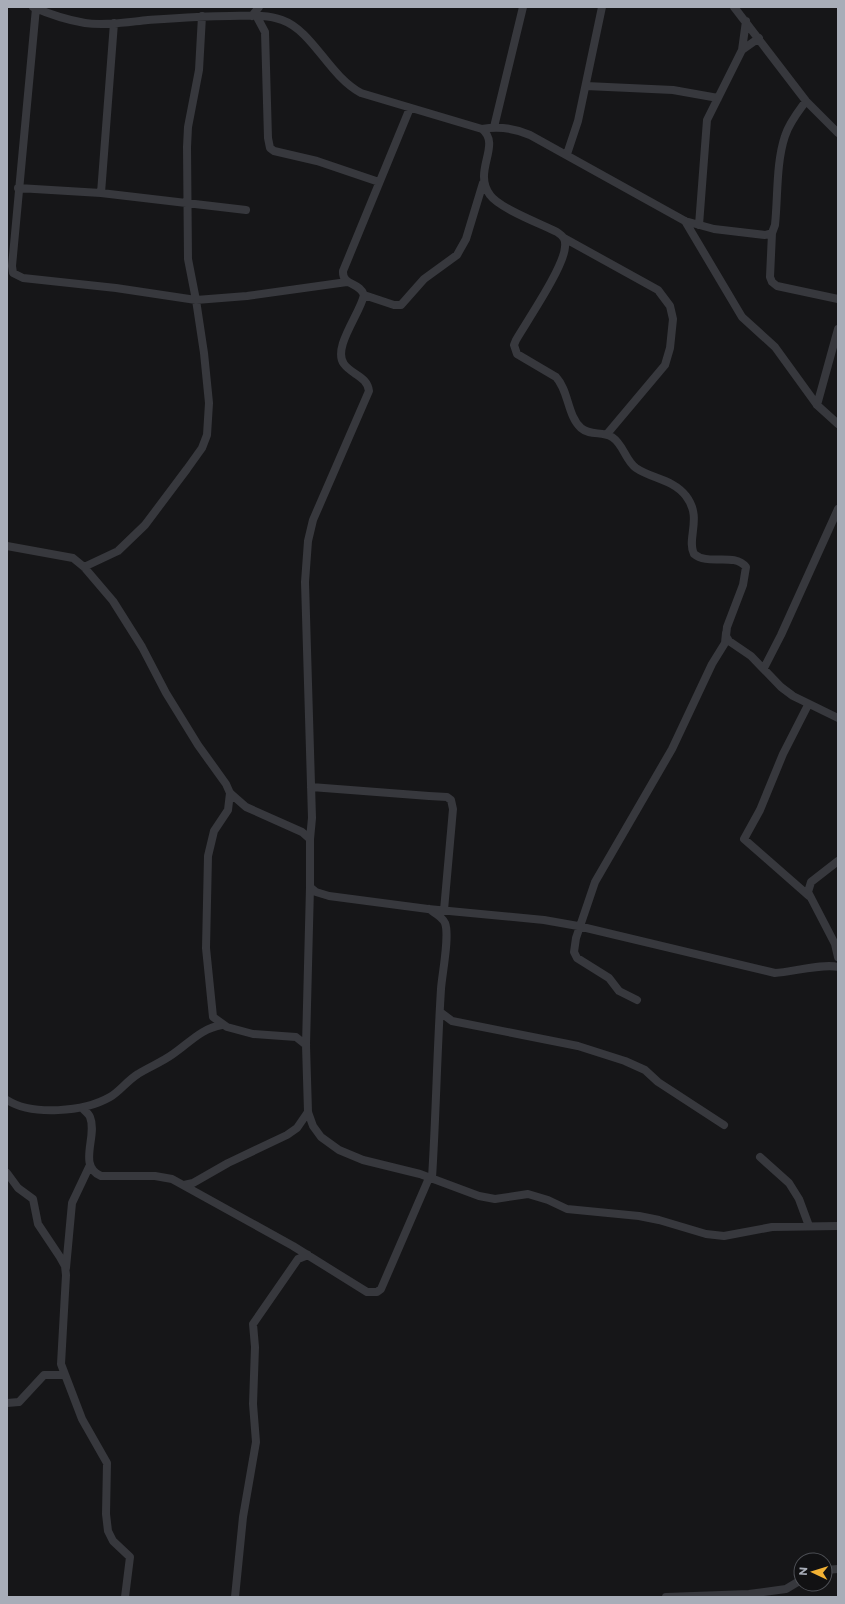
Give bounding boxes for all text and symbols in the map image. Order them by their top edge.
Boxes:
north arrow [793,1552,833,1592]
text: N [796,1566,810,1576]

